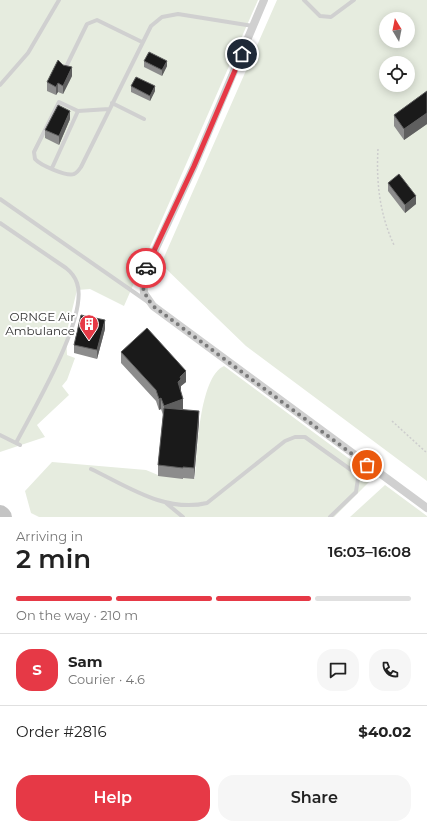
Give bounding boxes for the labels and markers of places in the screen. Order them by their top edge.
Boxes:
pin [225,37,259,71]
place label: ORNGE Air Ambulance [5,309,75,338]
building icon: ORNGE Air Ambulance [78,313,100,341]
pin [350,448,384,482]

